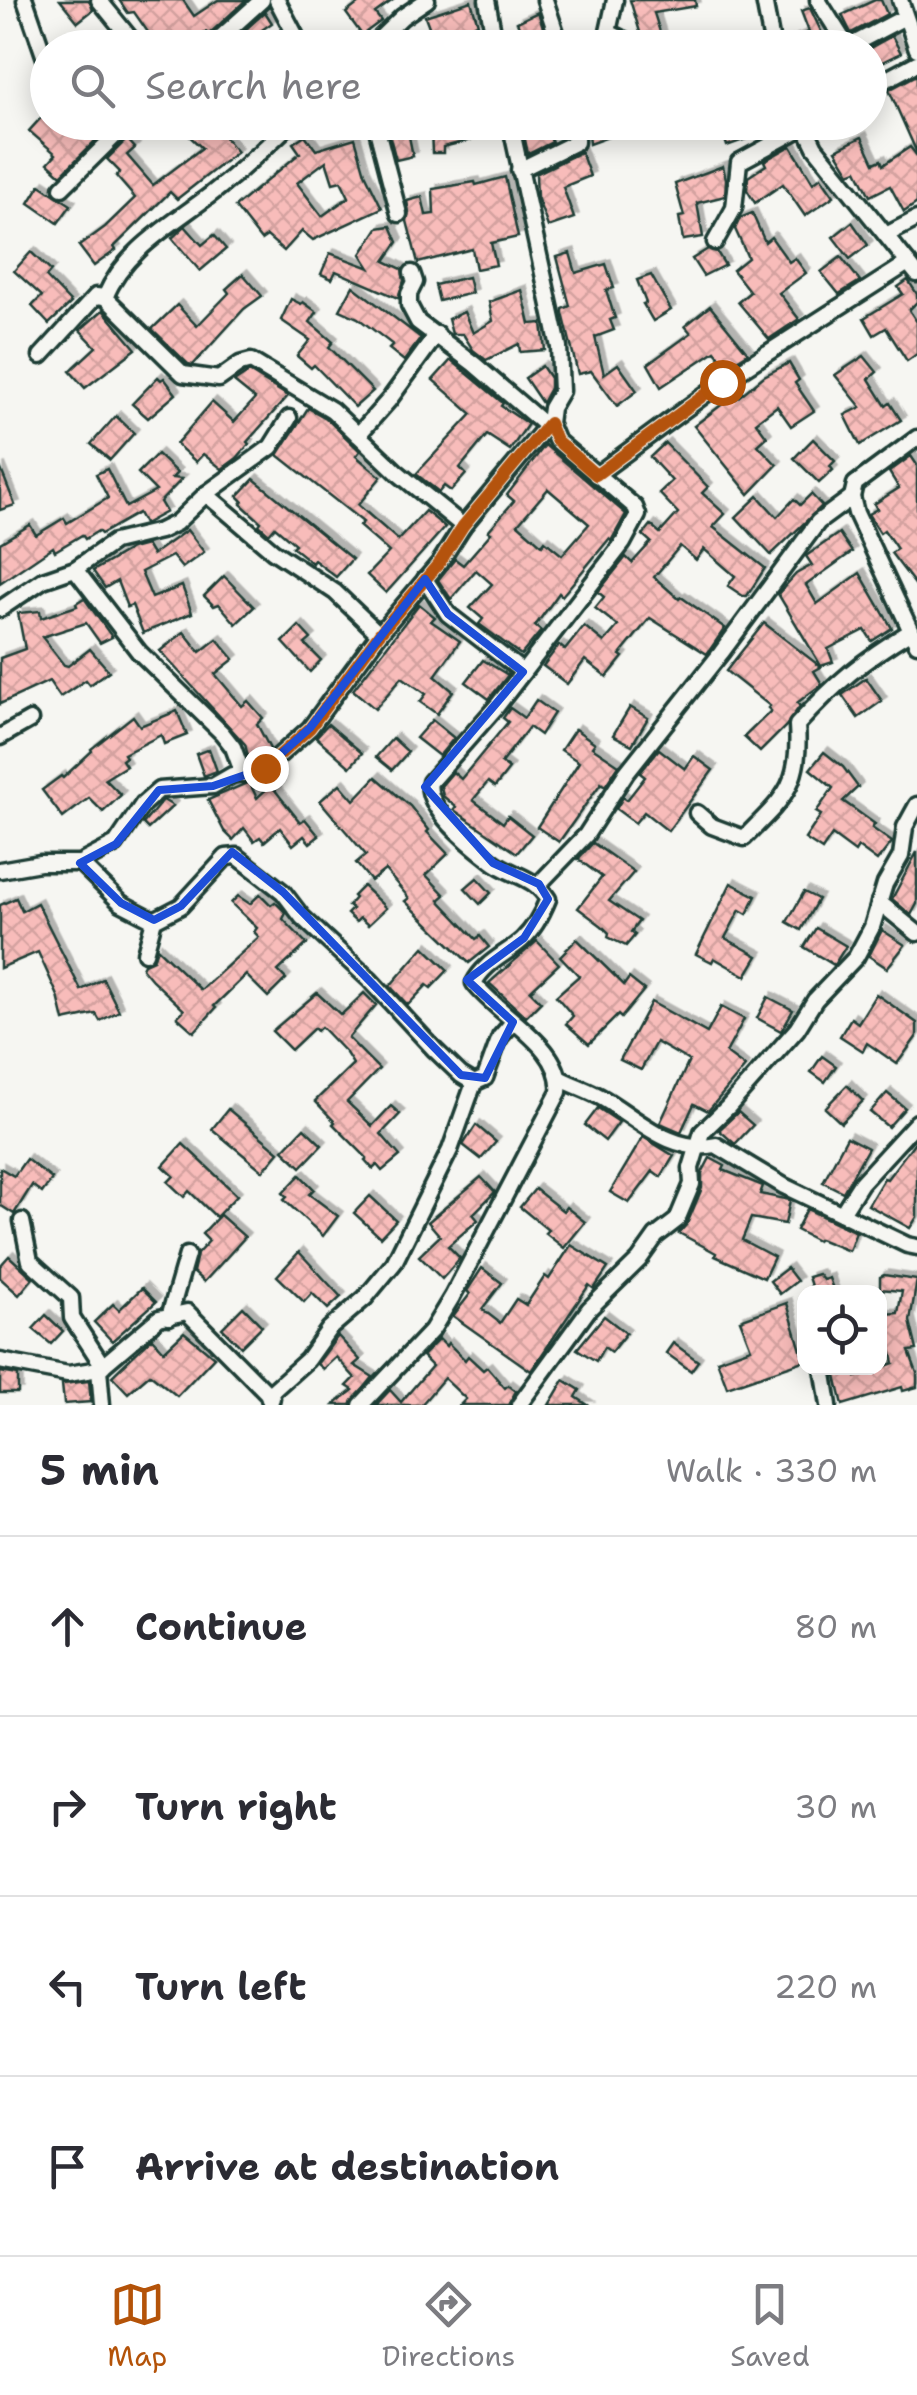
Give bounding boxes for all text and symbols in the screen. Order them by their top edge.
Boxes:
search box [30,30,887,140]
icon: search [65,58,120,113]
text: Search here [145,60,362,111]
route start [700,360,746,406]
route end [243,746,289,792]
map controls [797,1285,887,1375]
button: locate [797,1285,887,1375]
text: 5 min [40,1442,159,1498]
text: Walk · 330 m [666,1449,877,1492]
icon: ahead [40,1599,95,1654]
text: Continue [135,1601,307,1652]
text: 80 m [794,1605,877,1648]
icon: right [40,1779,95,1834]
text: Turn right [135,1781,337,1832]
text: 30 m [794,1785,877,1828]
icon: left [40,1959,95,2014]
text: Turn left [135,1961,307,2012]
text: 220 m [774,1965,877,2008]
icon: arrive [40,2139,95,2194]
text: Arrive at destination [135,2141,559,2192]
tab: Map [107,2277,167,2375]
tab: Directions [382,2277,515,2375]
tab: Saved [730,2277,810,2375]

